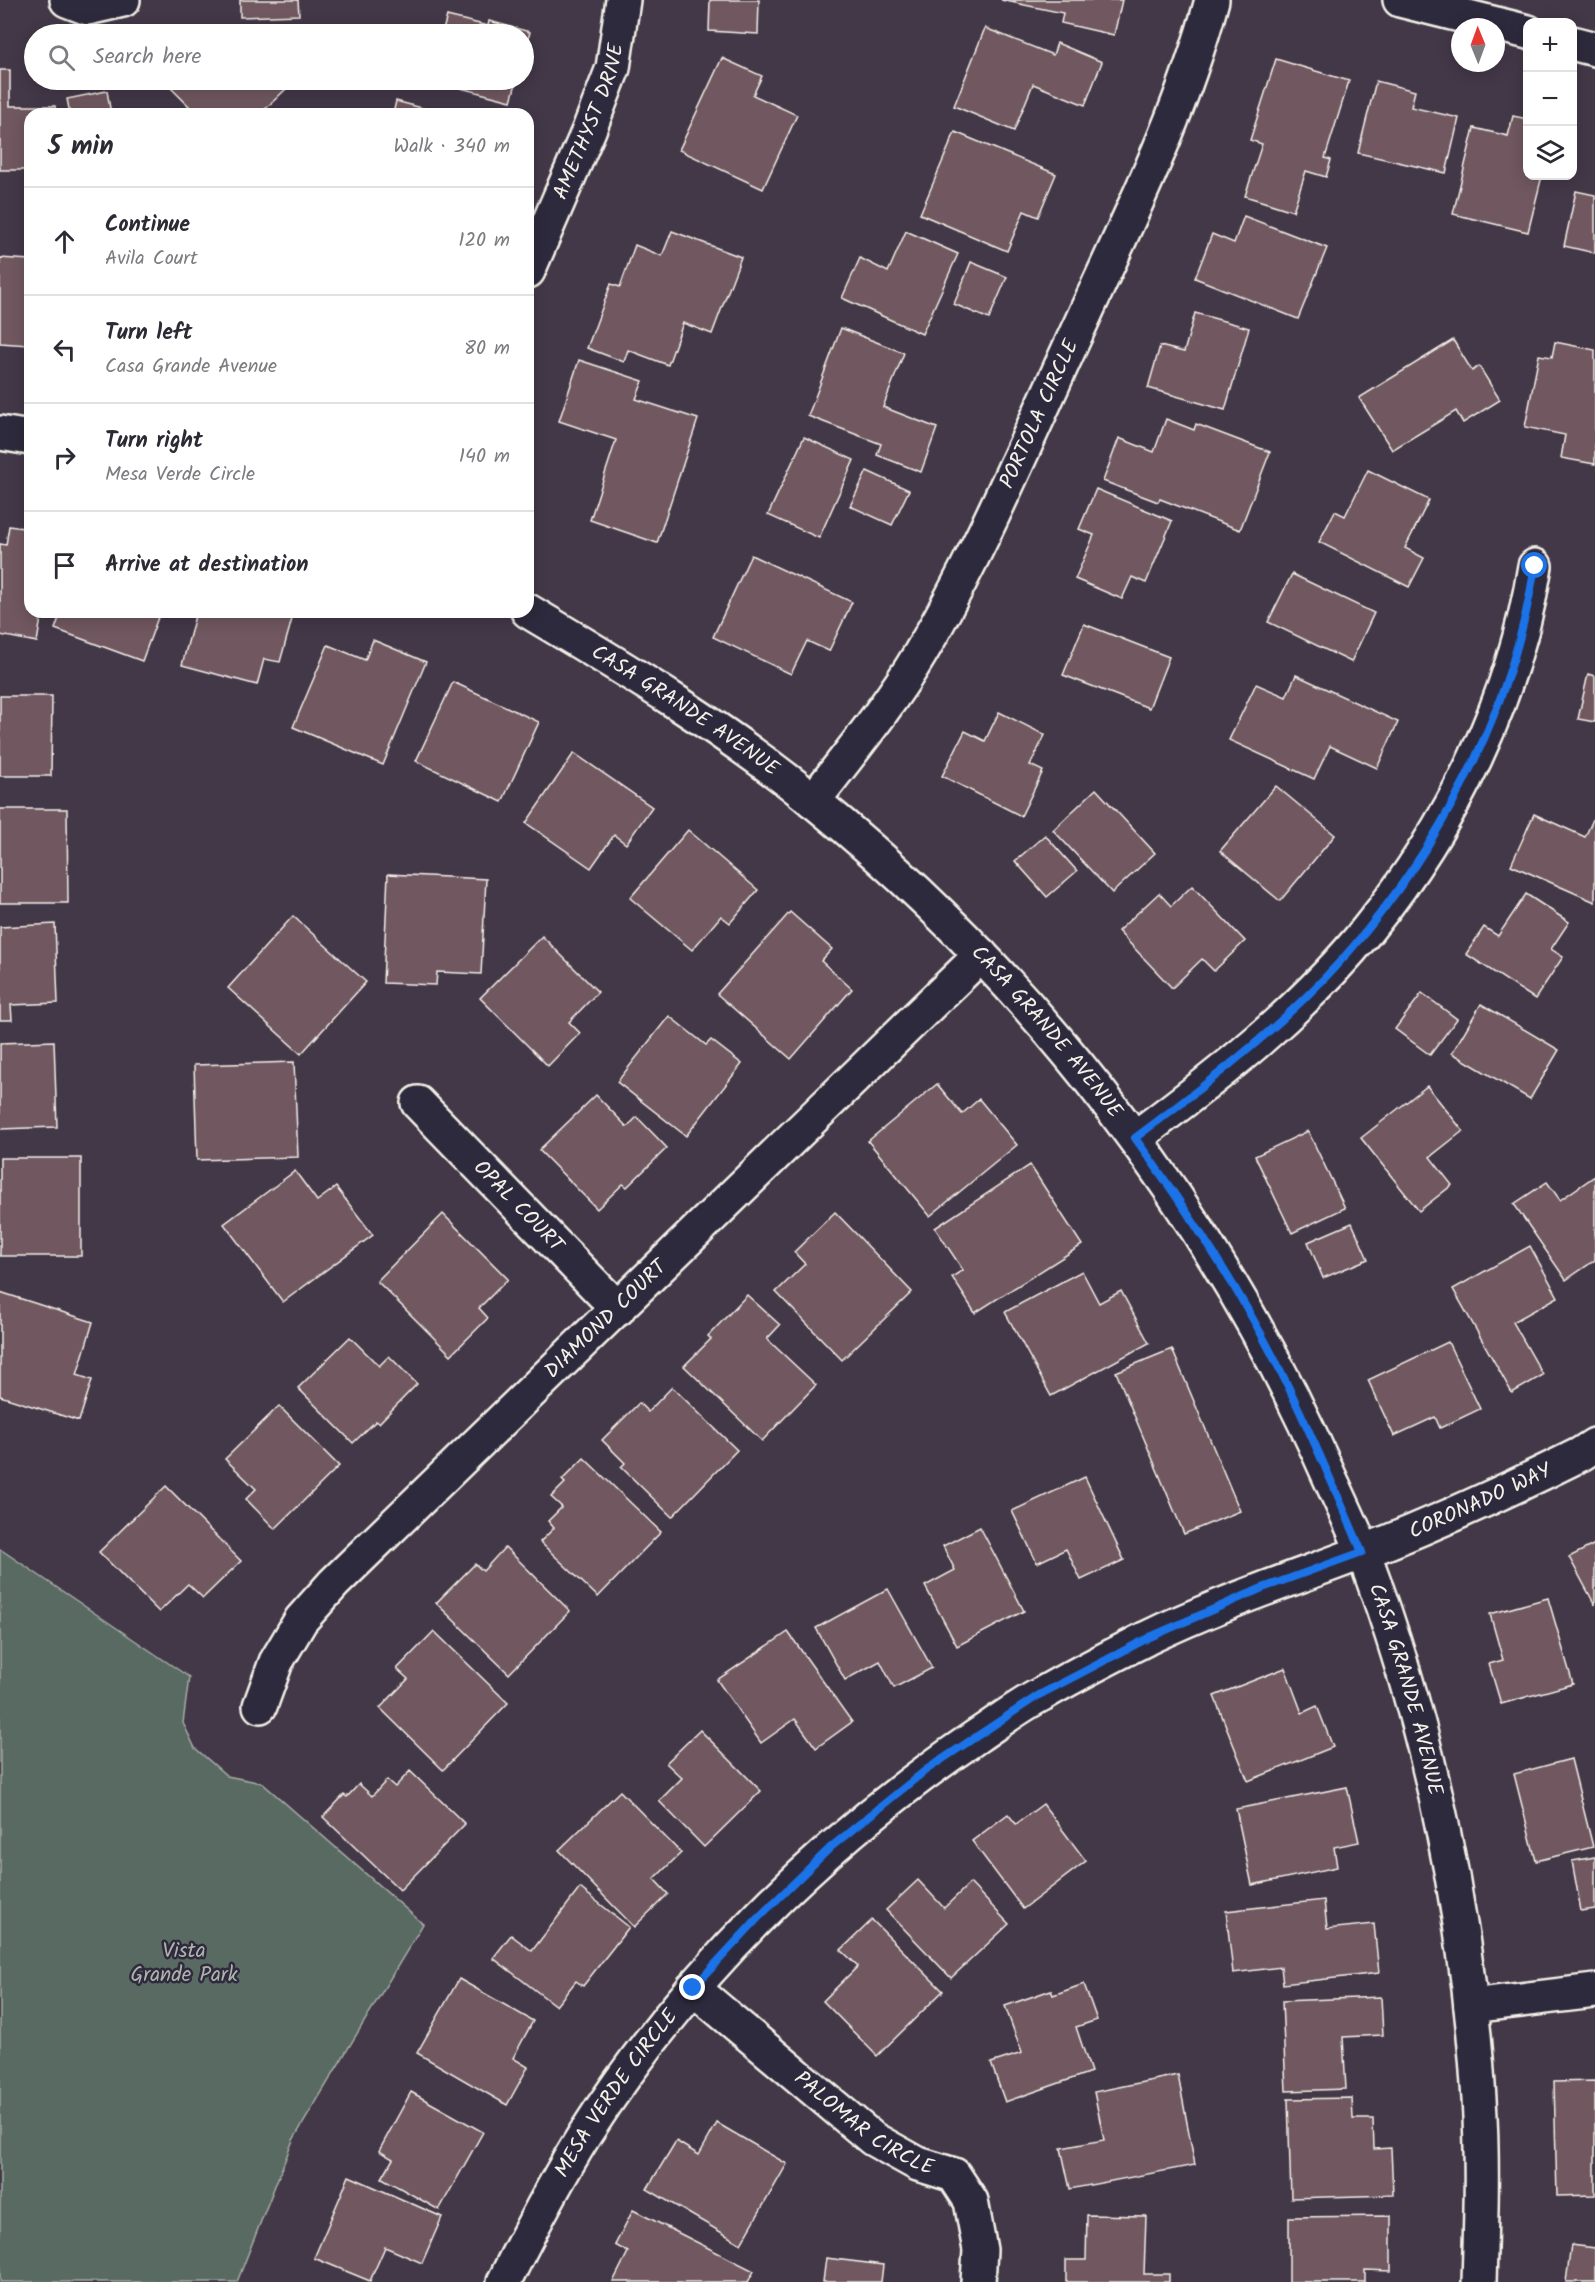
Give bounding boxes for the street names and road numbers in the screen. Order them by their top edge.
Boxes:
street label: AMETHYST DRIVE [544,40,633,205]
street label: PORTOLA CIRCLE [991,333,1088,494]
street label: CASA GRANDE AVENUE [585,636,787,785]
street label: CASA GRANDE AVENUE [963,937,1131,1126]
street label: OPAL COURT [465,1152,573,1262]
street label: DIAMOND COURT [537,1250,676,1387]
street label: CORONADO WAY [1404,1454,1558,1548]
street label: CASA GRANDE AVENUE [1359,1579,1452,1799]
street label: MESA VERDE CIRCLE [546,2001,687,2184]
street label: PALOMAR CIRCLE [786,2063,939,2185]

